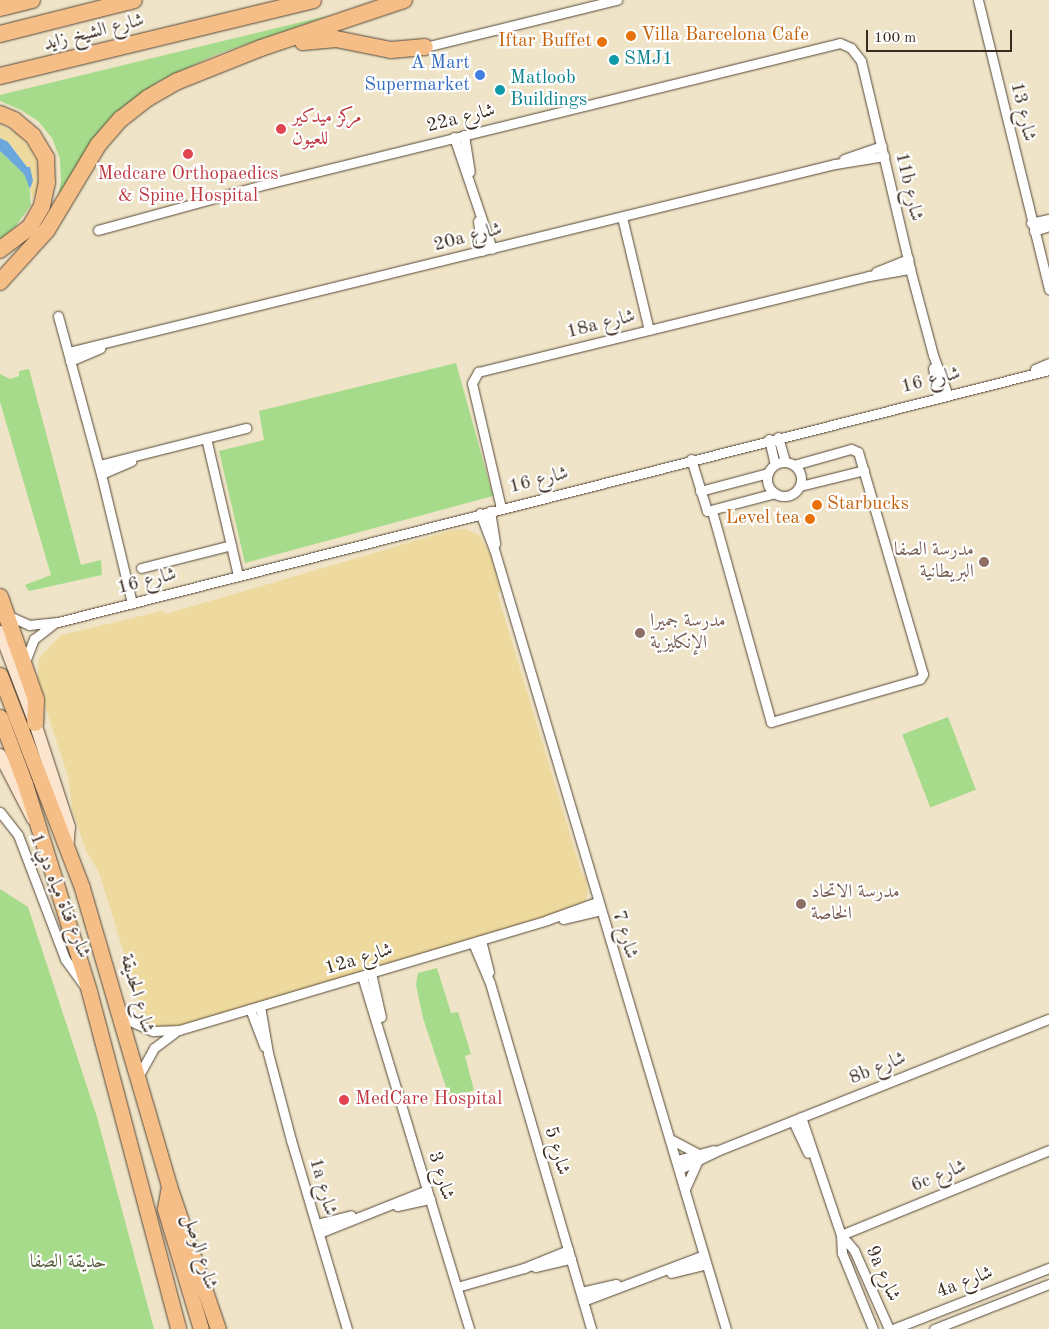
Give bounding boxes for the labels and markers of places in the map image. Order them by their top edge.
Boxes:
place label: Villa Barcelona Cafe [641,25,809,47]
marker: Villa Barcelona Cafe [625,30,637,42]
place label: Iftar Buffet [498,31,592,53]
marker: Iftar Buffet [596,36,608,48]
place label: SMJ1 [624,49,673,71]
place label: A Mart Supermarket [364,53,470,97]
marker: SMJ1 [608,54,620,66]
place label: Matloob Buildings [510,68,587,112]
marker: A Mart Supermarket [474,69,486,81]
marker: Matloob Buildings [494,84,506,96]
place label: مركز ميدكير للعيون [292,107,362,151]
marker: مركز ميدكير للعيون [274,122,288,136]
marker: Medcare Orthopaedics & Spine Hospital [181,147,195,161]
place label: Medcare Orthopaedics & Spine Hospital [97,164,279,208]
place label: Starbucks [827,494,909,516]
marker: Starbucks [811,499,823,511]
place label: Level tea [725,508,800,530]
marker: Level tea [804,513,816,525]
place label: مدرسة الصفا البريطانية [894,540,974,584]
marker: مدرسة الصفا البريطانية [978,556,990,568]
place label: مدرسة جميرا الإنكليزية [650,611,726,655]
marker: مدرسة جميرا الإنكليزية [634,627,646,639]
place label: مدرسة الاتحاد الخاصة [811,882,900,926]
marker: مدرسة الاتحاد الخاصة [795,898,807,910]
place label: MedCare Hospital [355,1089,502,1111]
marker: MedCare Hospital [337,1093,351,1107]

